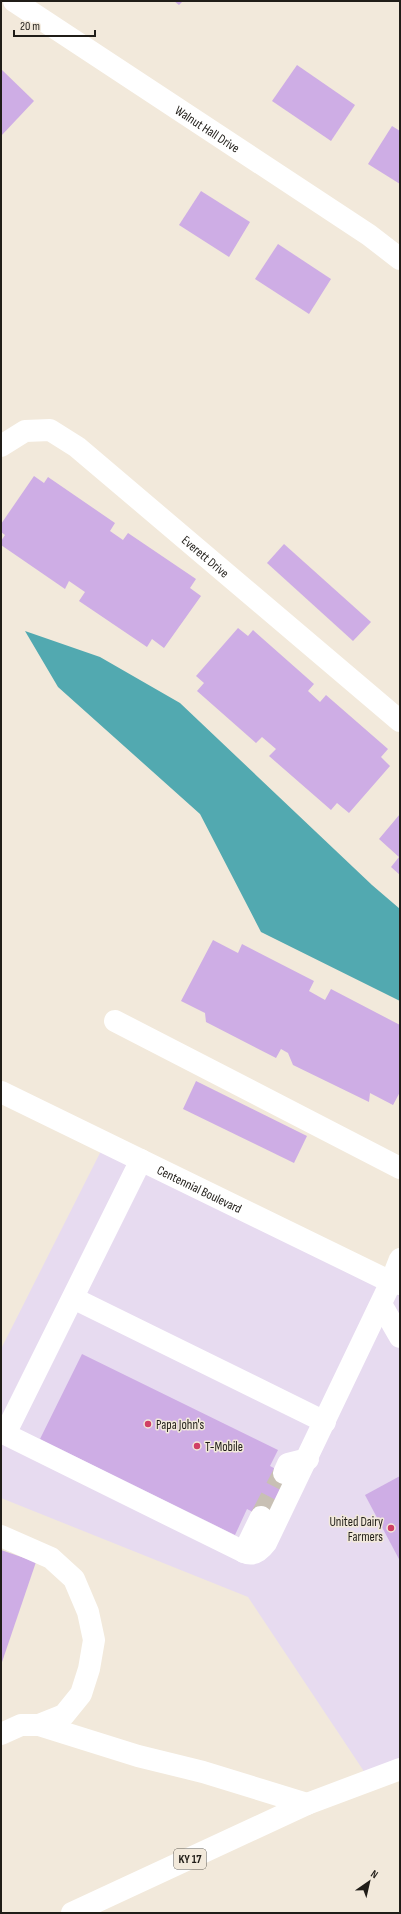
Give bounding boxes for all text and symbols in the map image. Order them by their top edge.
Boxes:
scale bar [14,12,95,38]
text: 20 m [20,19,40,34]
street label: Walnut Hall Drive [172,102,242,157]
street label: Everett Drive [178,532,232,581]
street label: Centennial Boulevard [154,1162,244,1217]
place label: Papa John's [156,1417,205,1433]
marker: Papa John's [143,1419,153,1429]
place label: T-Mobile [205,1439,243,1455]
marker: T-Mobile [192,1441,202,1451]
place label: United Dairy Farmers [329,1514,383,1545]
marker: United Dairy Farmers [386,1523,396,1533]
road number: KY 17 [174,1849,206,1869]
north arrow [349,1862,389,1902]
text: N [368,1867,380,1881]

